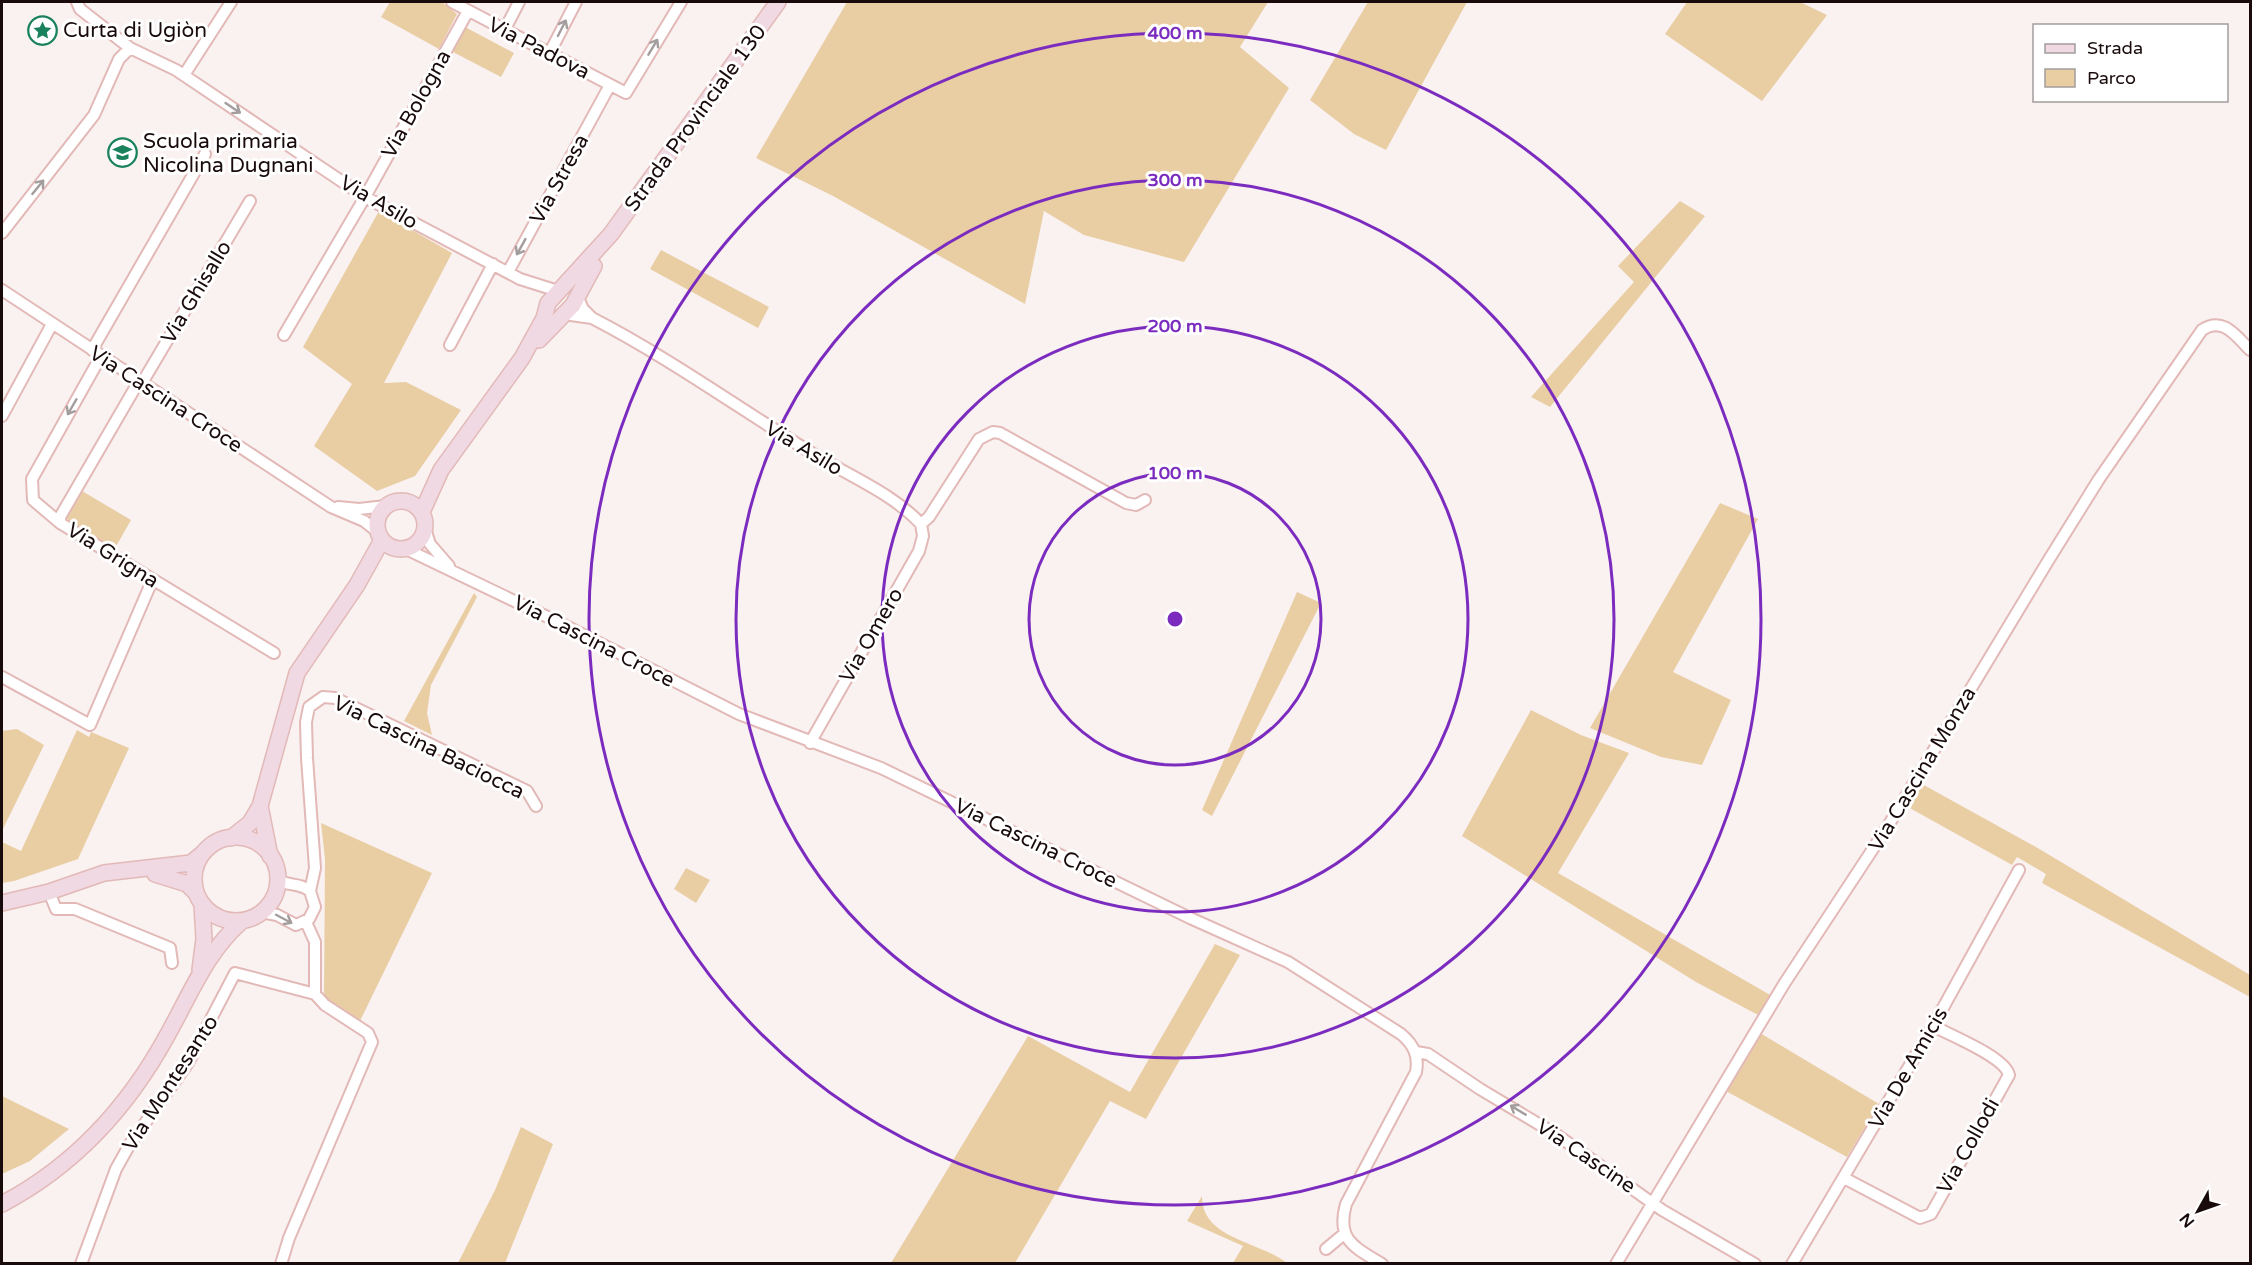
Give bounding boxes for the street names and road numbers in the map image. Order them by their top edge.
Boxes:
street label: Via Padova [484,12,594,85]
street label: Strada Provinciale 130 [619,20,772,217]
street label: Via Bologna [376,46,456,163]
street label: Via Stresa [525,130,594,229]
street label: Via Asilo [335,170,422,235]
street label: Via Ghisallo [156,236,237,348]
street label: Via Cascina Croce [84,341,247,458]
street label: Via Asilo [761,416,847,481]
street label: Via Grigna [62,517,163,594]
street label: Via Omero [834,583,909,687]
street label: Via Cascina Croce [509,590,679,693]
street label: Via Cascina Monza [1863,682,1981,856]
street label: Via Cascina Baciocca [329,690,528,805]
street label: Via Cascina Croce [950,793,1121,894]
street label: Via De Amicis [1864,1003,1953,1133]
street label: Via Montesanto [117,1011,224,1156]
street label: Via Collodi [1932,1094,2005,1198]
street label: Via Cascine [1531,1114,1640,1199]

